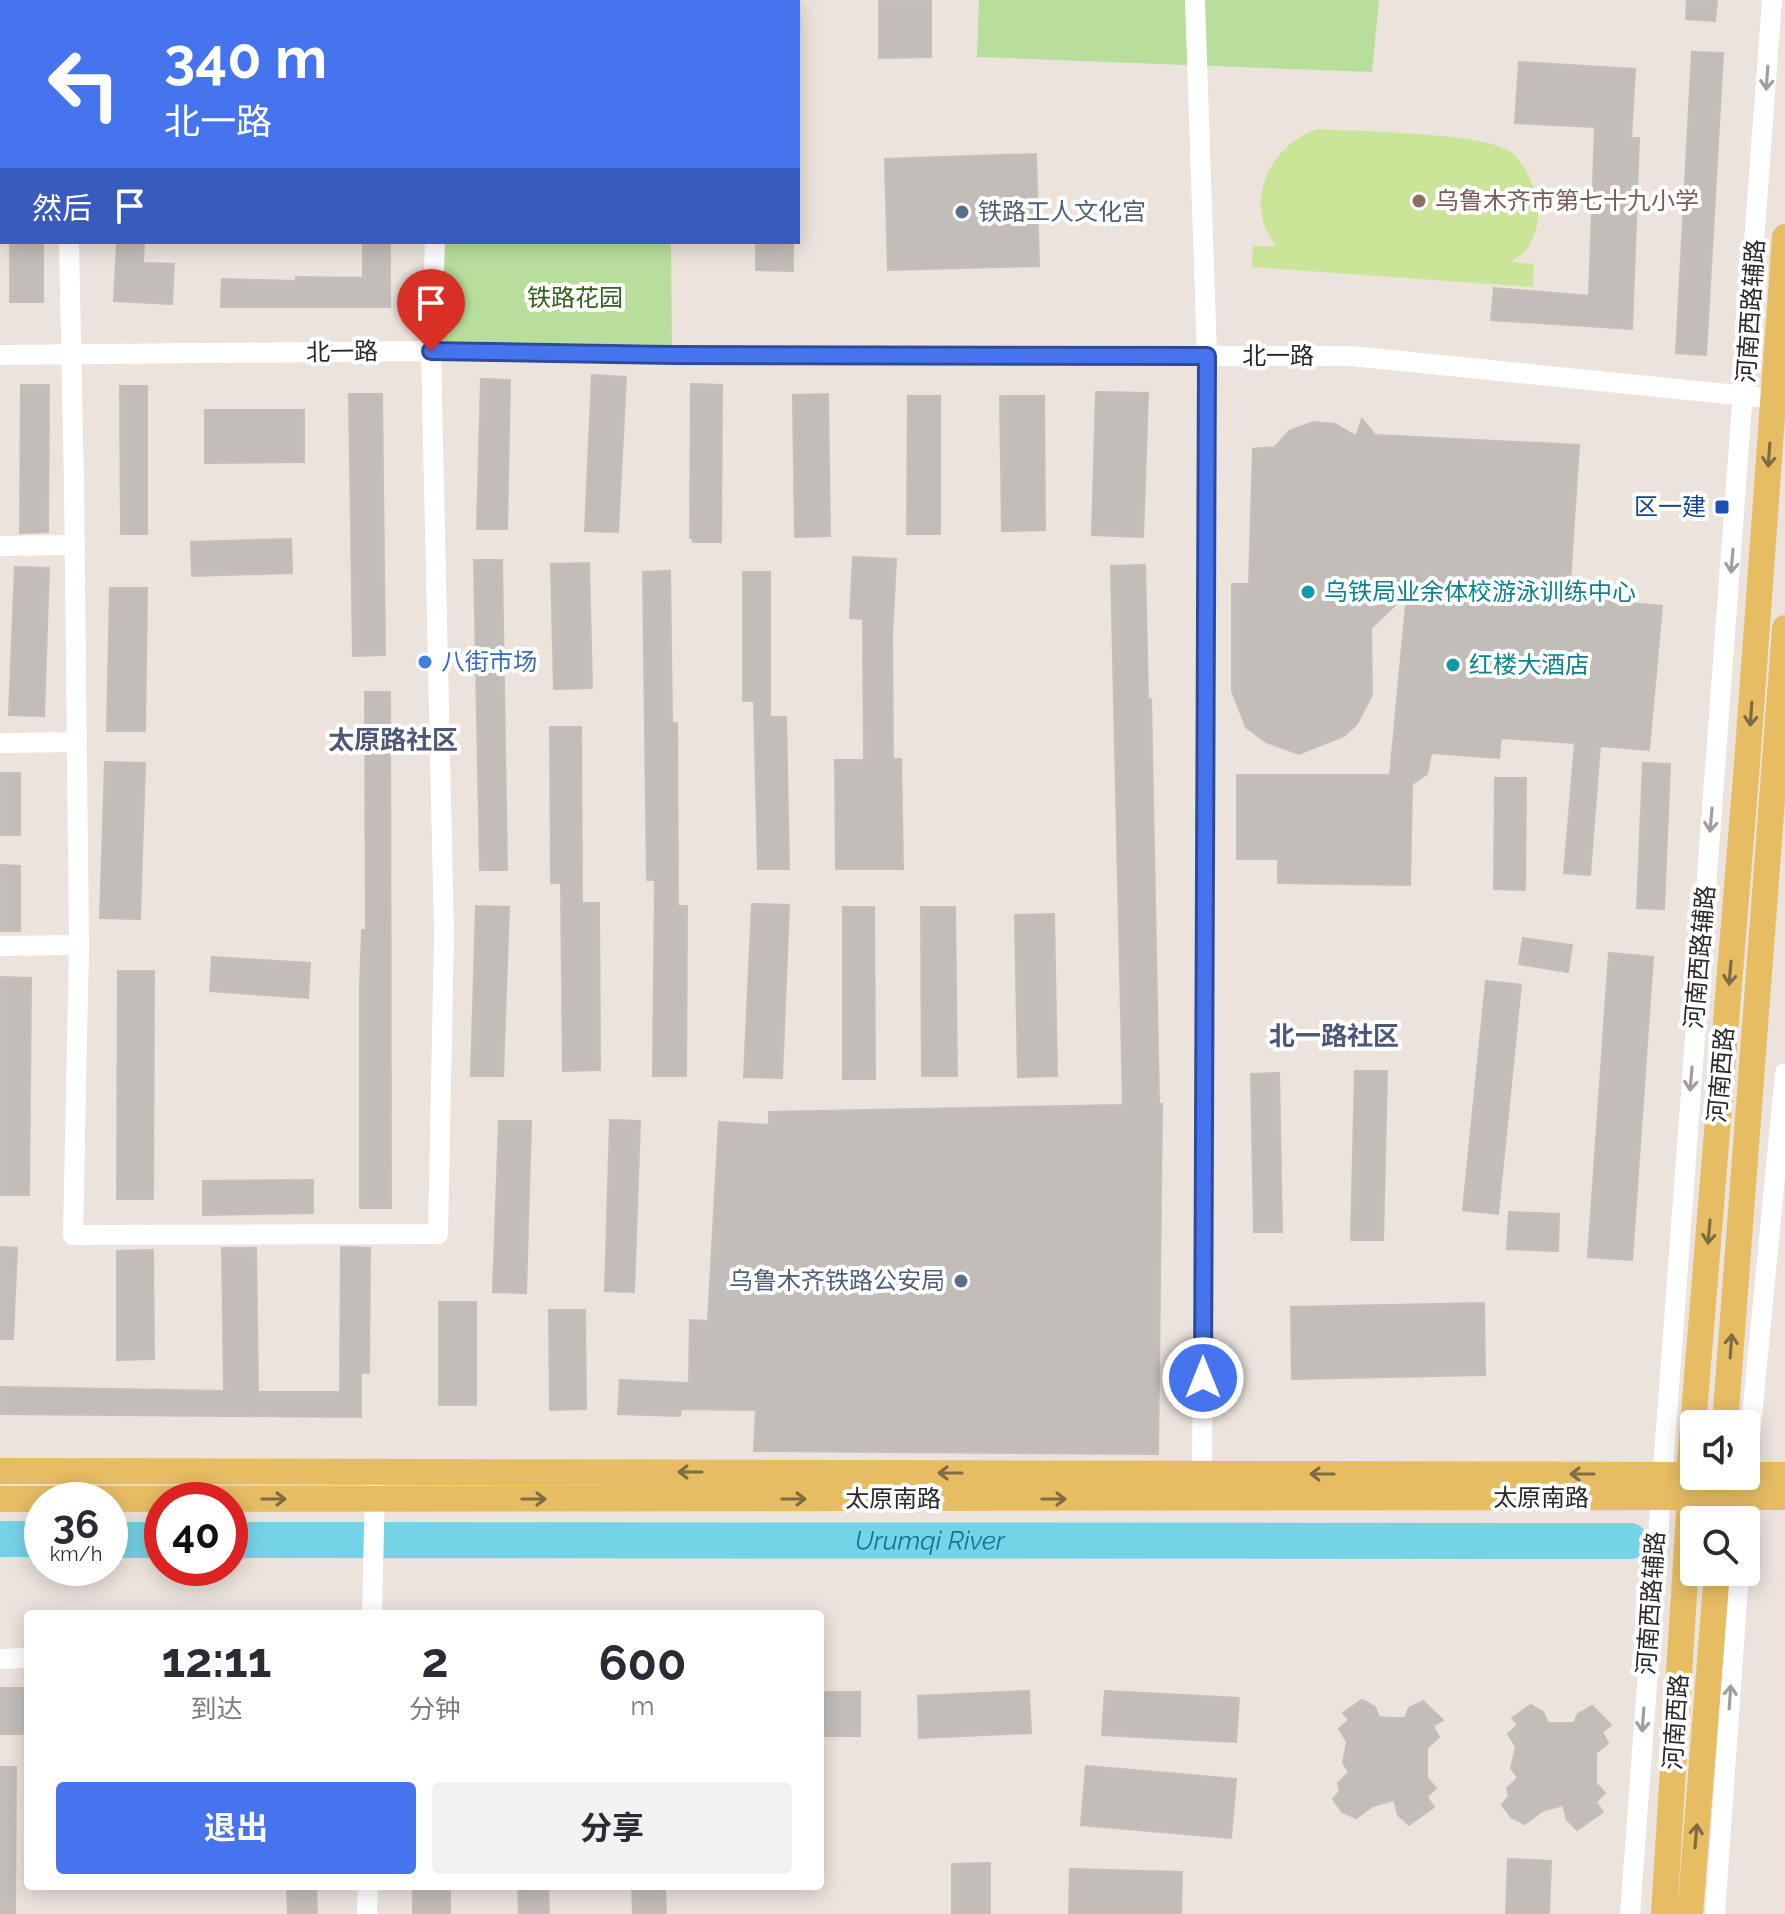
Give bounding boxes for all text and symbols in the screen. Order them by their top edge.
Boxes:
text: 340 m [164,25,327,91]
icon: left [32,32,136,136]
one-way arrow [1759,64,1774,91]
text: 北一路 [164,100,272,142]
icon: arrive [108,184,152,228]
place label: 乌鲁木齐市第七十九小学 [1435,186,1699,215]
text: 然后 [32,191,92,226]
marker: 乌鲁木齐市第七十九小学 [1410,192,1428,210]
place label: 铁路工人文化宫 [978,197,1146,226]
marker: 铁路工人文化宫 [953,203,971,221]
street label: 河南西路辅路 [1731,238,1770,384]
pin [397,269,465,351]
icon: arrive [409,281,453,325]
park label: 铁路花园 [527,283,623,312]
street label: 北一路 [306,336,378,367]
street label: 北一路 [1242,341,1314,370]
one-way arrow [1761,441,1776,468]
place label: 区一建 [1634,492,1706,521]
marker: 区一建 [1713,498,1731,516]
one-way arrow [1724,547,1739,573]
place label: 乌铁局业余体校游泳训练中心 [1324,577,1636,606]
marker: 乌铁局业余体校游泳训练中心 [1299,583,1317,601]
place label: 八街市场 [441,647,537,676]
place label: 红楼大酒店 [1469,650,1589,679]
marker: 八街市场 [416,653,434,671]
marker: 红楼大酒店 [1444,656,1462,674]
one-way arrow [1743,700,1758,727]
district label: 太原路社区 [328,725,458,755]
one-way arrow [1703,806,1718,833]
street label: 河南西路辅路 [1679,884,1720,1030]
one-way arrow [1722,959,1737,986]
district label: 北一路社区 [1269,1021,1399,1051]
street label: 河南西路 [1702,1026,1739,1124]
one-way arrow [1683,1065,1698,1092]
one-way arrow [1701,1218,1716,1245]
place label: 乌鲁木齐铁路公安局 [729,1266,945,1295]
marker: 乌鲁木齐铁路公安局 [952,1272,970,1290]
one-way arrow [1724,1333,1739,1360]
position arrow [1161,1336,1245,1420]
map controls [1680,1410,1760,1586]
button: sound [1680,1410,1760,1490]
one-way arrow [677,1464,704,1480]
one-way arrow [937,1465,964,1481]
one-way arrow [1309,1466,1336,1482]
one-way arrow [1569,1466,1596,1482]
speed limit sign: 40 [144,1482,248,1586]
street label: 太原南路 [1493,1483,1589,1512]
street label: 太原南路 [845,1484,941,1513]
one-way arrow [260,1491,287,1507]
one-way arrow [520,1491,547,1507]
one-way arrow [780,1491,807,1507]
one-way arrow [1040,1491,1067,1507]
text: 36 [53,1500,99,1547]
button: search [1680,1506,1760,1586]
water label: Urumqi River [855,1525,1006,1556]
street label: 河南西路辅路 [1631,1530,1670,1676]
text: km/h [50,1542,102,1566]
text: 12:11 [161,1632,272,1688]
text: 2 [421,1632,449,1688]
text: 600 [598,1635,687,1691]
street label: 河南西路 [1658,1673,1693,1771]
one-way arrow [1723,1684,1738,1710]
text: m [631,1691,654,1721]
text: 到达 [190,1694,243,1724]
text: 分钟 [409,1694,461,1724]
one-way arrow [1635,1706,1650,1733]
button: 退出 [56,1782,416,1874]
button: 分享 [432,1782,792,1874]
one-way arrow [1689,1823,1704,1850]

